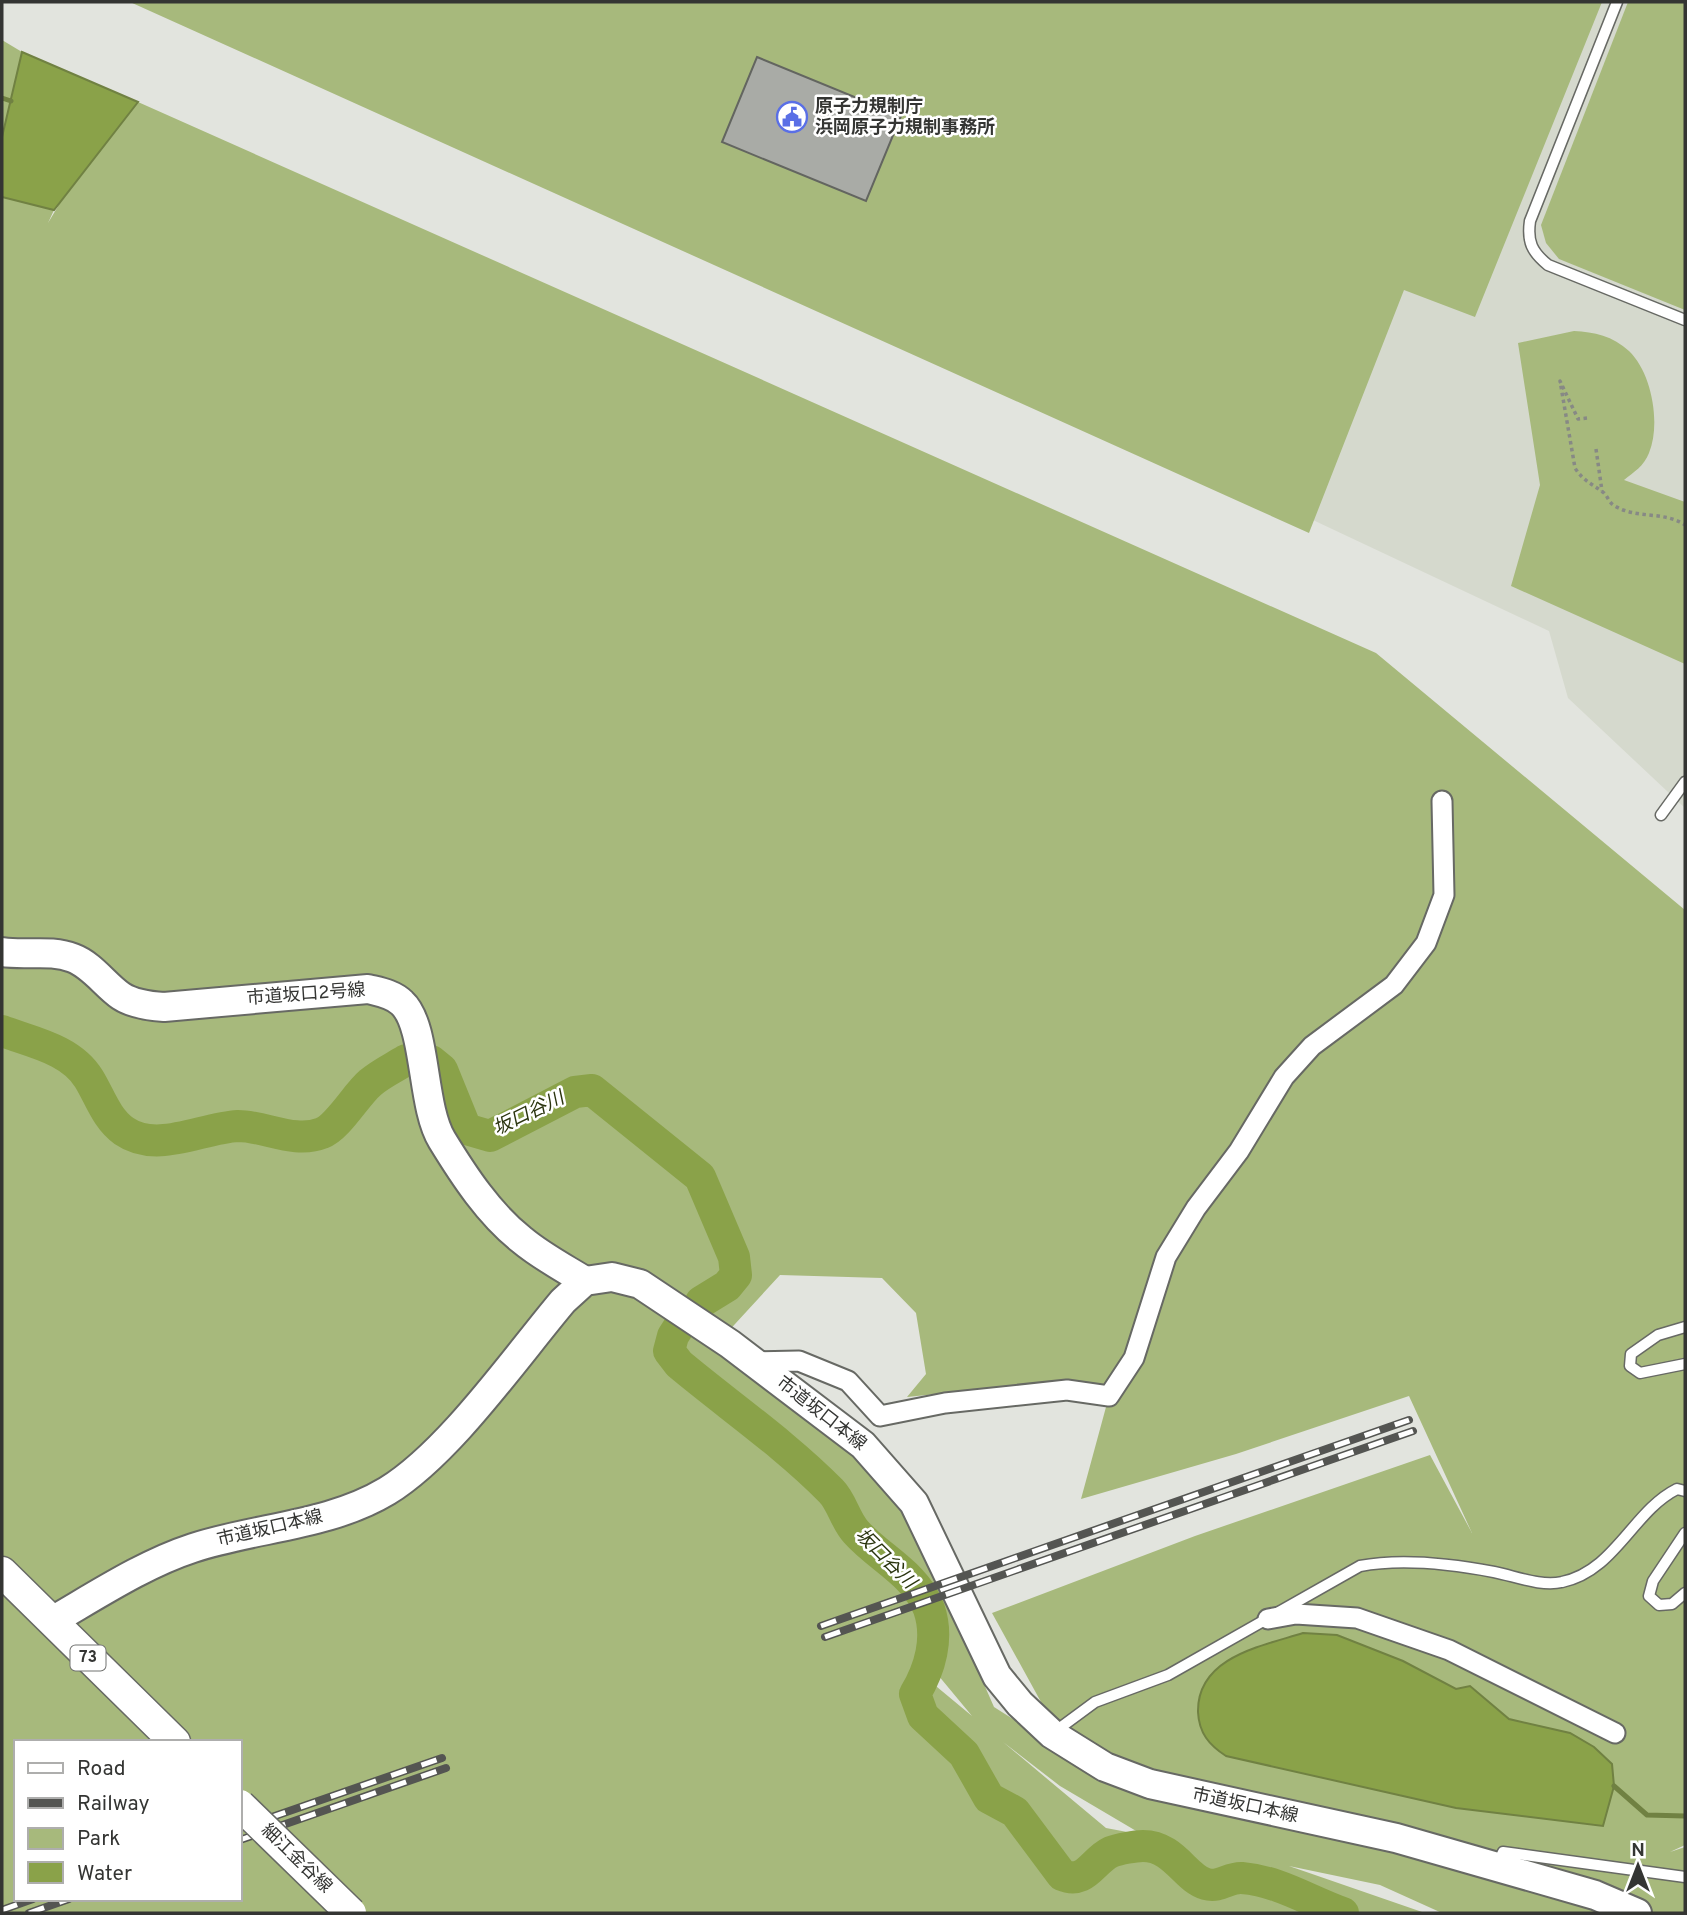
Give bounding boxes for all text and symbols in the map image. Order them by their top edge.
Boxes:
place label: 原子力規制庁 浜岡原子力規制事務所 [815,96,995,140]
public building icon: 原子力規制庁 浜岡原子力規制事務所 [775,100,809,134]
street label: 市道坂口2号線 [246,979,366,1011]
water label: 坂口谷川 [490,1086,570,1141]
street label: 市道坂口本線 [771,1372,871,1456]
street label: 市道坂口本線 [215,1506,325,1552]
water label: 坂口谷川 [850,1524,922,1596]
road number: 73 [70,1646,106,1670]
legend [14,1740,242,1901]
text: Road [77,1756,126,1783]
street label: 市道坂口本線 [1190,1784,1300,1828]
text: Railway [77,1791,150,1818]
street label: 細江金谷線 [256,1819,336,1899]
text: Park [77,1826,120,1853]
north arrow [1603,1831,1673,1901]
text: N [1631,1839,1645,1863]
text: Water [77,1861,132,1888]

